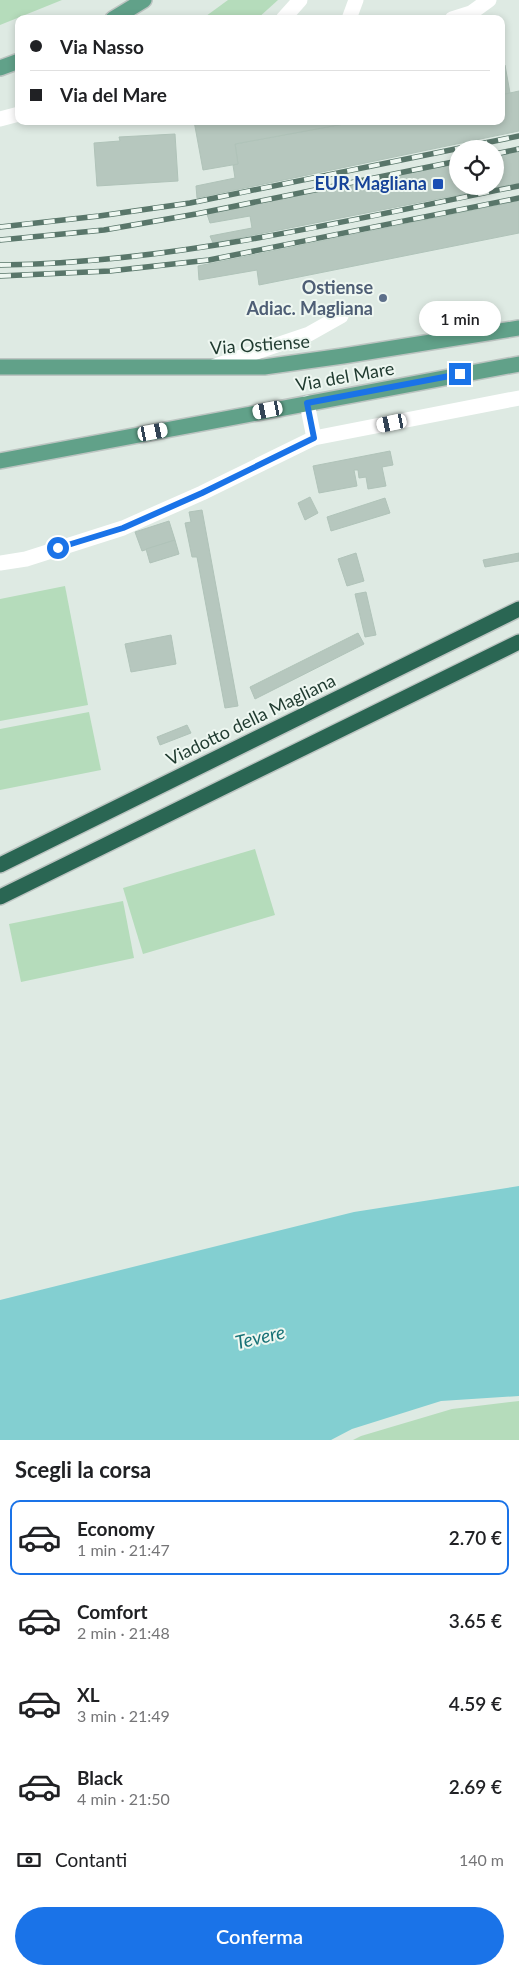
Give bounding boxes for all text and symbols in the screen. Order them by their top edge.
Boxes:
text: Via Nasso [60,35,144,58]
text: Via del Mare [60,83,167,106]
map controls [449,140,504,195]
button: locate [449,140,504,195]
place label: EUR Magliana [314,172,427,194]
marker: EUR Magliana [431,177,445,191]
place label: Ostiense Adiac. Magliana [246,276,373,319]
marker: Ostiense Adiac. Magliana [377,292,389,304]
callout: 1 min [419,302,501,336]
text: 1 min [440,309,480,328]
street label: Via Ostiense [209,330,311,358]
street label: Via del Mare [294,357,396,395]
route end [449,363,471,385]
car [251,400,284,420]
car [375,413,408,433]
car [136,422,169,442]
route start [47,537,69,559]
street label: Viadotto della Magliana [162,669,339,770]
water label: Tevere [233,1320,287,1353]
text: Scegli la corsa [15,1456,151,1483]
icon: car [17,1515,62,1560]
text: Economy [77,1517,155,1540]
text: 2.70 € [449,1526,502,1549]
text: 1 min · 21:47 [77,1540,170,1559]
icon: car [17,1598,62,1643]
text: Comfort [77,1600,148,1623]
text: 3.65 € [449,1609,502,1632]
text: 2 min · 21:48 [77,1623,170,1642]
icon: car [17,1681,62,1726]
text: XL [77,1683,100,1706]
text: 4.59 € [449,1692,502,1715]
text: 3 min · 21:49 [77,1706,170,1725]
icon: car [17,1764,62,1809]
text: Black [77,1766,123,1789]
text: 2.69 € [449,1775,502,1798]
text: 4 min · 21:50 [77,1789,170,1808]
icon: cash [15,1846,43,1874]
text: Contanti [55,1848,127,1871]
text: 140 m [459,1850,504,1869]
button: Conferma [15,1907,504,1965]

